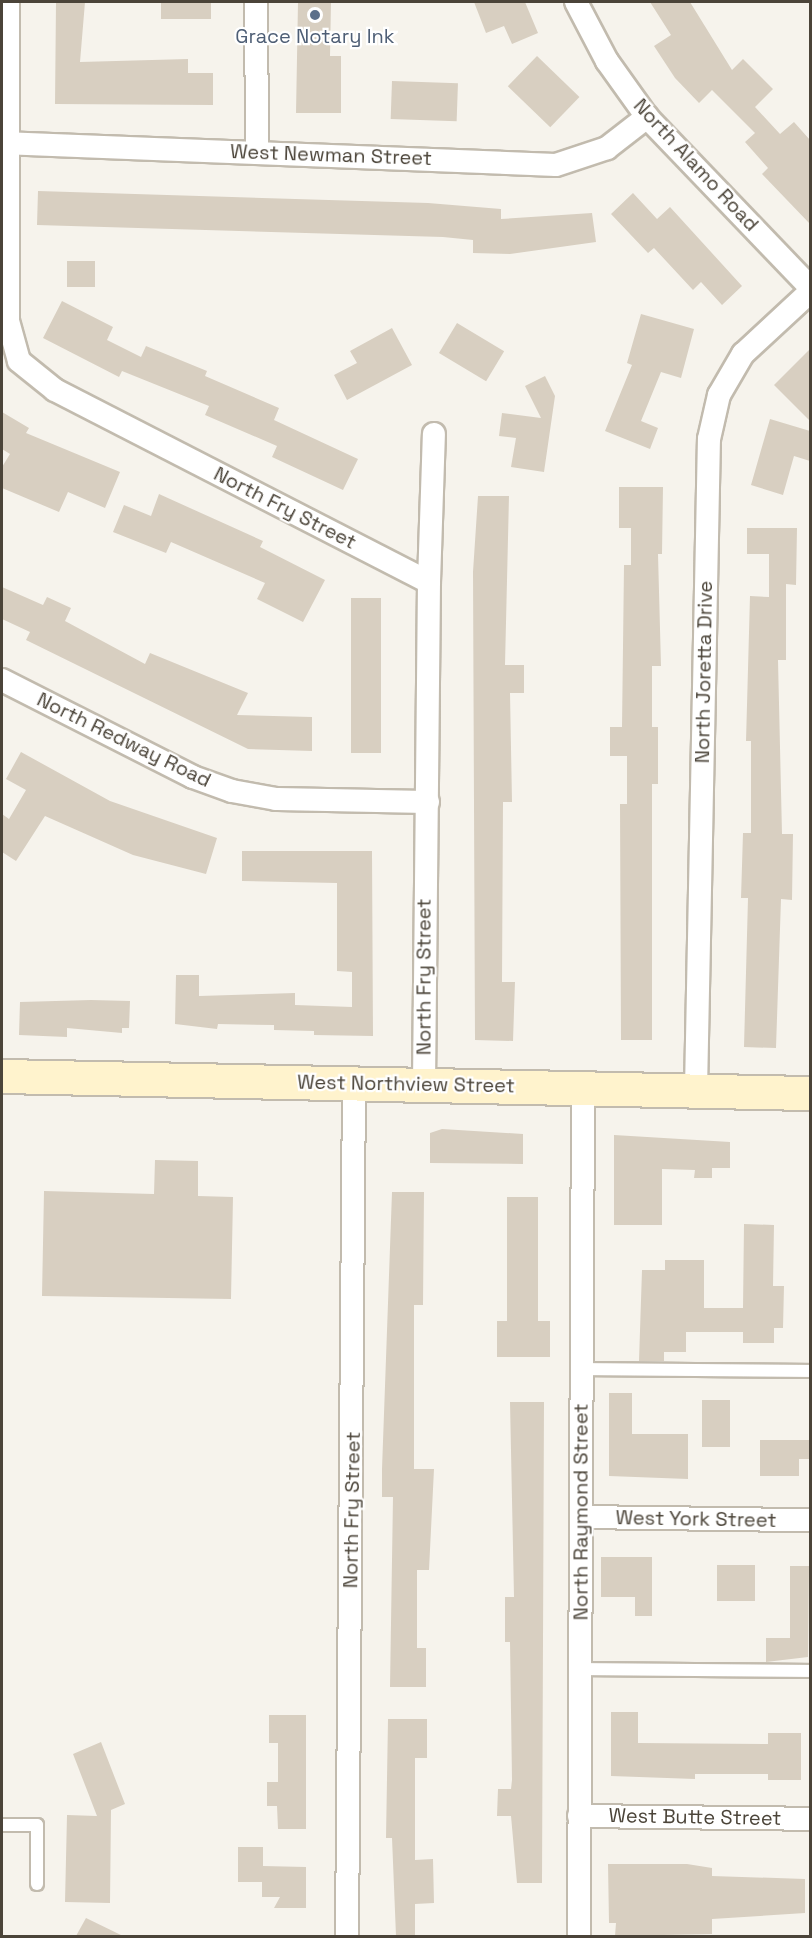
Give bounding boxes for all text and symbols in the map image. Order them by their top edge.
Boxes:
marker: Grace Notary Ink [308,8,322,22]
place label: Grace Notary Ink [235,24,395,48]
street label: North Alamo Road [628,94,764,236]
street label: West Newman Street [230,139,432,171]
street label: North Fry Street [210,462,360,554]
street label: North Joretta Drive [690,580,718,764]
street label: North Redway Road [33,687,215,793]
street label: North Fry Street [412,899,436,1055]
street label: West Northview Street [297,1070,515,1098]
street label: North Raymond Street [569,1404,593,1620]
street label: North Fry Street [339,1431,365,1589]
street label: West York Street [615,1506,777,1532]
street label: West Butte Street [608,1803,782,1831]

